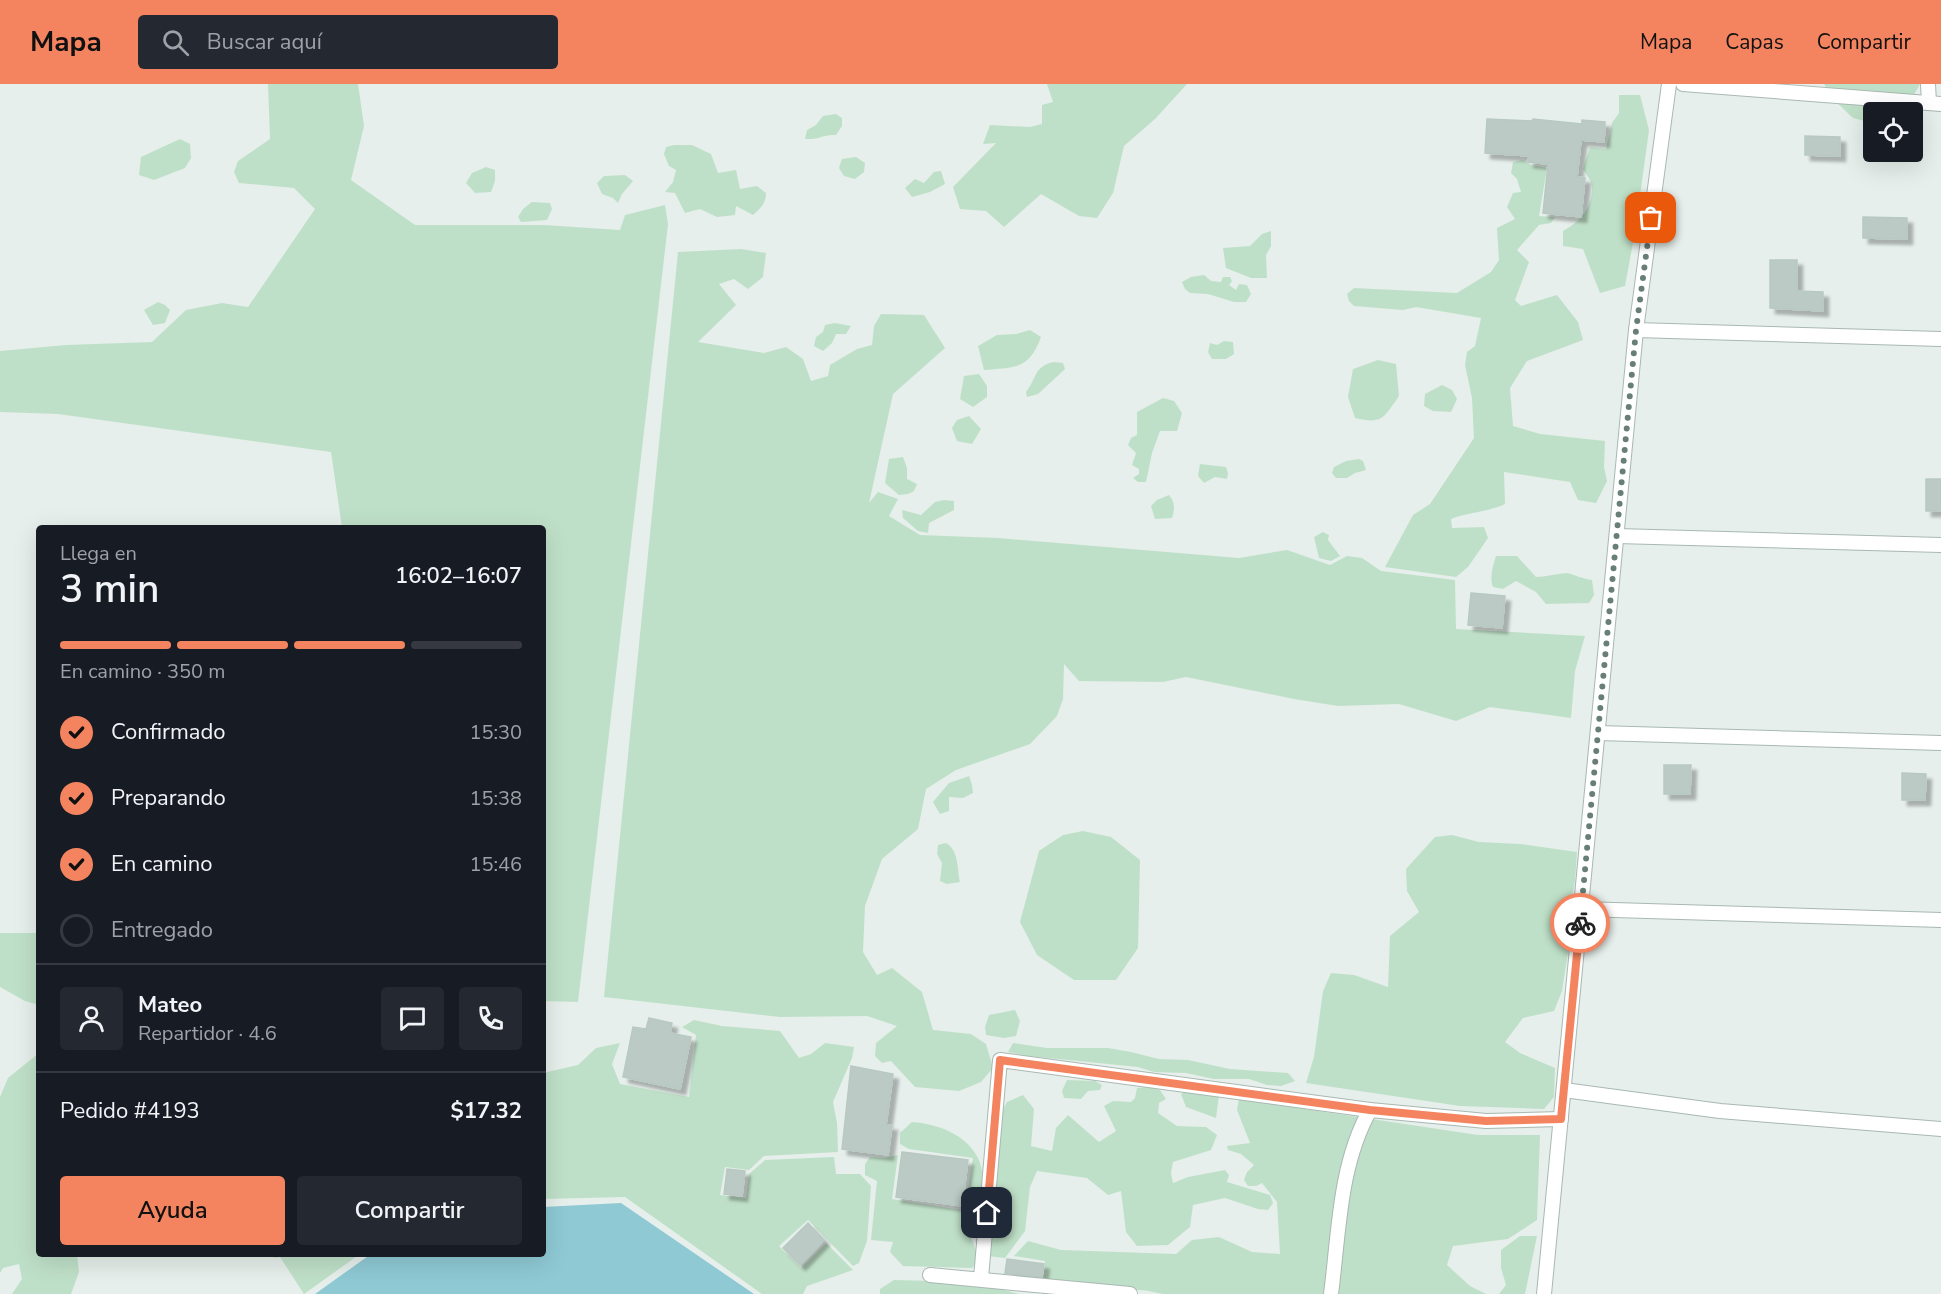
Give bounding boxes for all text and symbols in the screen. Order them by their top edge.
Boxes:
search box [138,15,558,69]
text: Mapa [30,23,102,61]
icon: search [159,26,192,59]
text: Buscar aquí [207,27,322,57]
text: Mapa [1640,28,1692,56]
text: Capas [1725,28,1784,56]
text: Compartir [1817,28,1911,56]
map controls [1863,102,1923,162]
button: locate [1863,102,1923,162]
pin [1625,192,1676,243]
icon: bag [1634,201,1667,234]
text: Llega en [60,540,137,567]
text: 16:02–16:07 [395,561,522,591]
text: 3 min [60,563,159,616]
text: En camino · 350 m [60,658,225,685]
icon: check [60,716,93,749]
text: Confirmado [111,717,226,747]
text: 15:30 [469,719,522,746]
icon: check [60,782,93,815]
text: Preparando [111,783,226,813]
text: 15:38 [469,785,522,812]
icon: check [60,848,93,881]
text: En camino [111,849,212,879]
text: 15:46 [469,851,522,878]
courier [1550,893,1610,953]
icon: bike [1564,907,1597,940]
text: Entregado [111,915,213,945]
button: person [60,987,123,1050]
button: chat [381,987,444,1050]
button: phone [459,987,522,1050]
text: Mateo [138,990,202,1020]
text: Repartidor · 4.6 [138,1020,277,1047]
text: Pedido #4193 [60,1096,200,1126]
text: $17.32 [451,1096,522,1126]
button: Ayuda [60,1176,285,1245]
button: Compartir [297,1176,522,1245]
pin [961,1187,1012,1238]
icon: home [970,1196,1003,1229]

